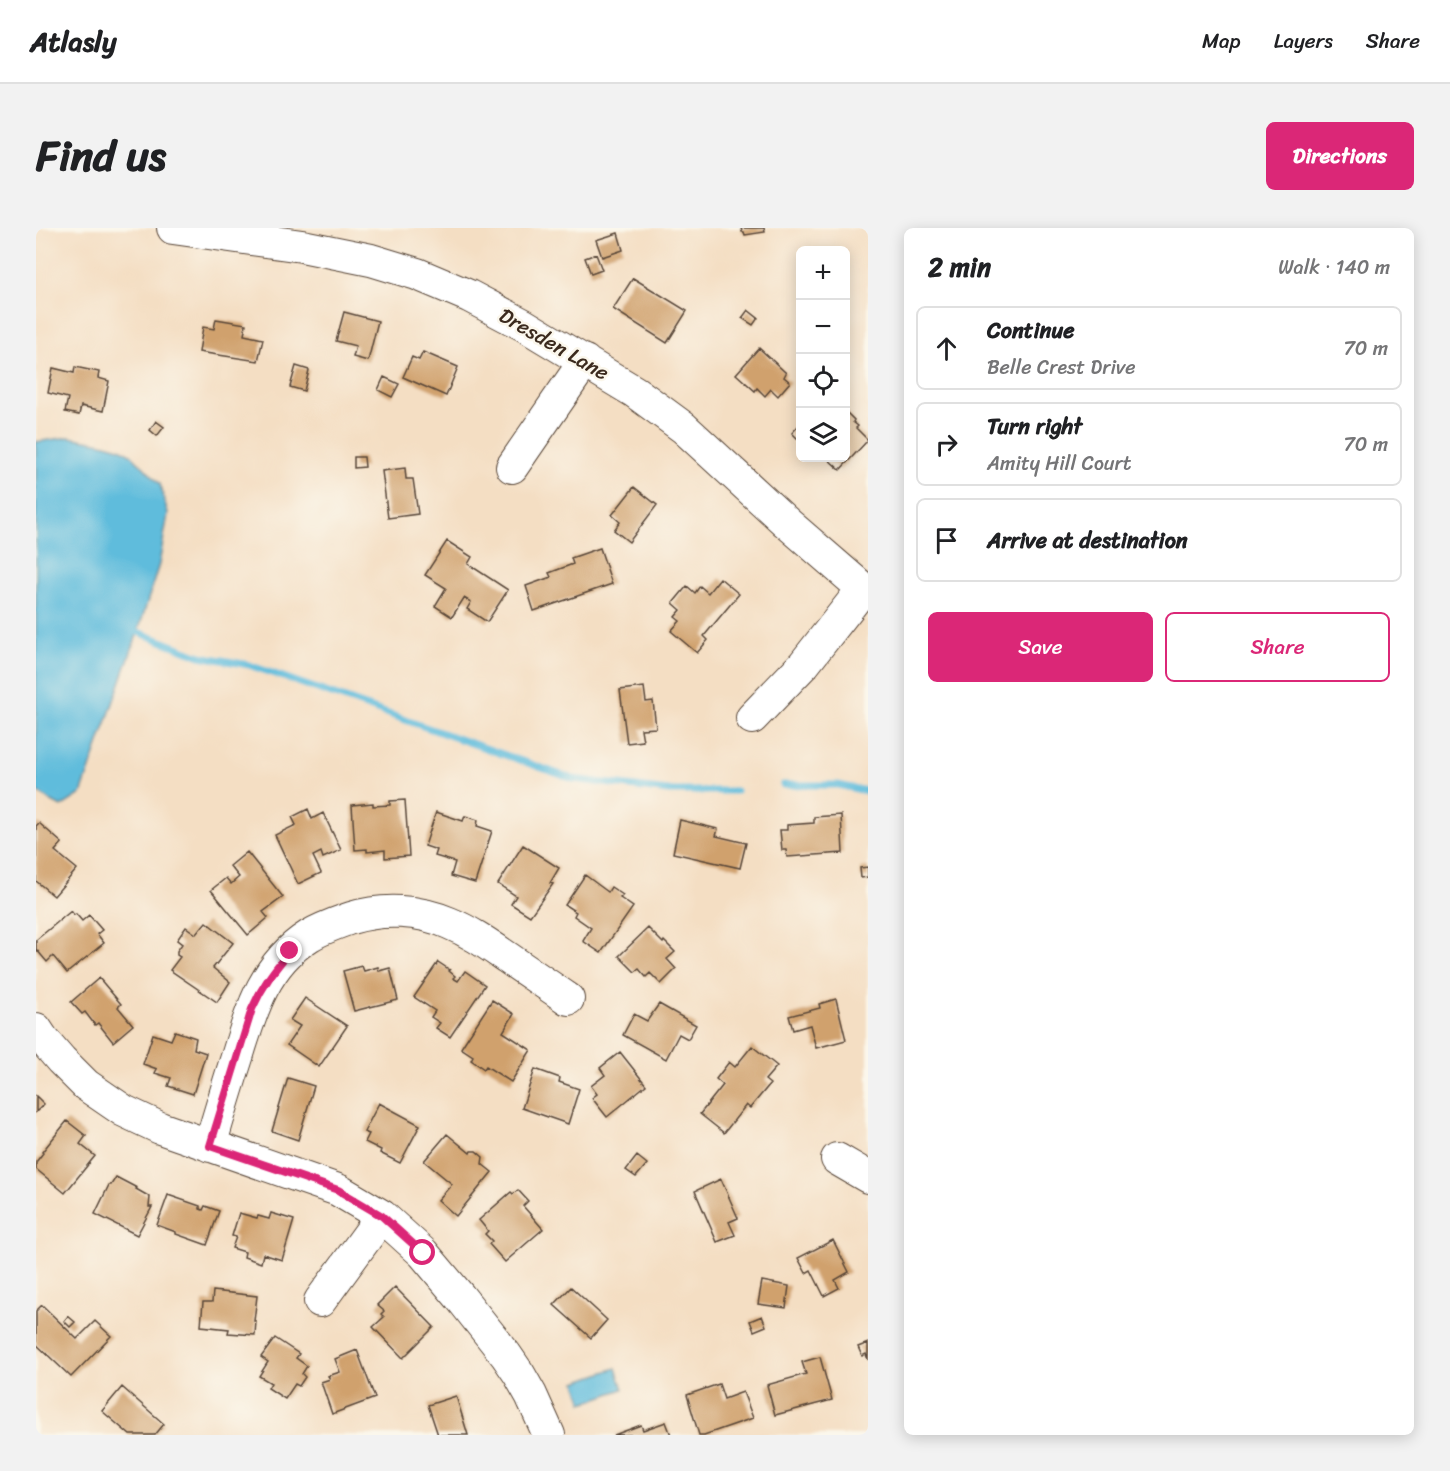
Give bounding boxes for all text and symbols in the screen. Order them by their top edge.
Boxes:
text: Atlasly [30,17,117,66]
text: Map [1202,22,1241,60]
text: Layers [1274,22,1333,60]
text: Share [1366,22,1420,60]
text: Find us [36,119,166,193]
button: Directions [1266,122,1414,190]
text: 2 min [928,244,991,290]
map controls [796,246,850,462]
button: + [796,246,850,300]
text: Walk · 140 m [1278,250,1390,285]
street label: Dresden Lane [491,297,617,391]
button: − [796,300,850,354]
text: Continue [987,311,1075,350]
text: 70 m [1343,331,1388,366]
icon: ahead [930,332,963,365]
text: Belle Crest Drive [987,350,1136,385]
button: locate [796,354,850,408]
text: Turn right [987,407,1082,446]
button: layers [796,408,850,462]
text: 70 m [1343,427,1388,462]
icon: right [930,428,963,461]
text: Amity Hill Court [987,446,1132,481]
text: Arrive at destination [987,521,1188,560]
icon: arrive [930,524,963,557]
button: Save [928,612,1153,682]
button: Share [1165,612,1390,682]
route end [276,937,302,963]
route start [409,1239,435,1265]

